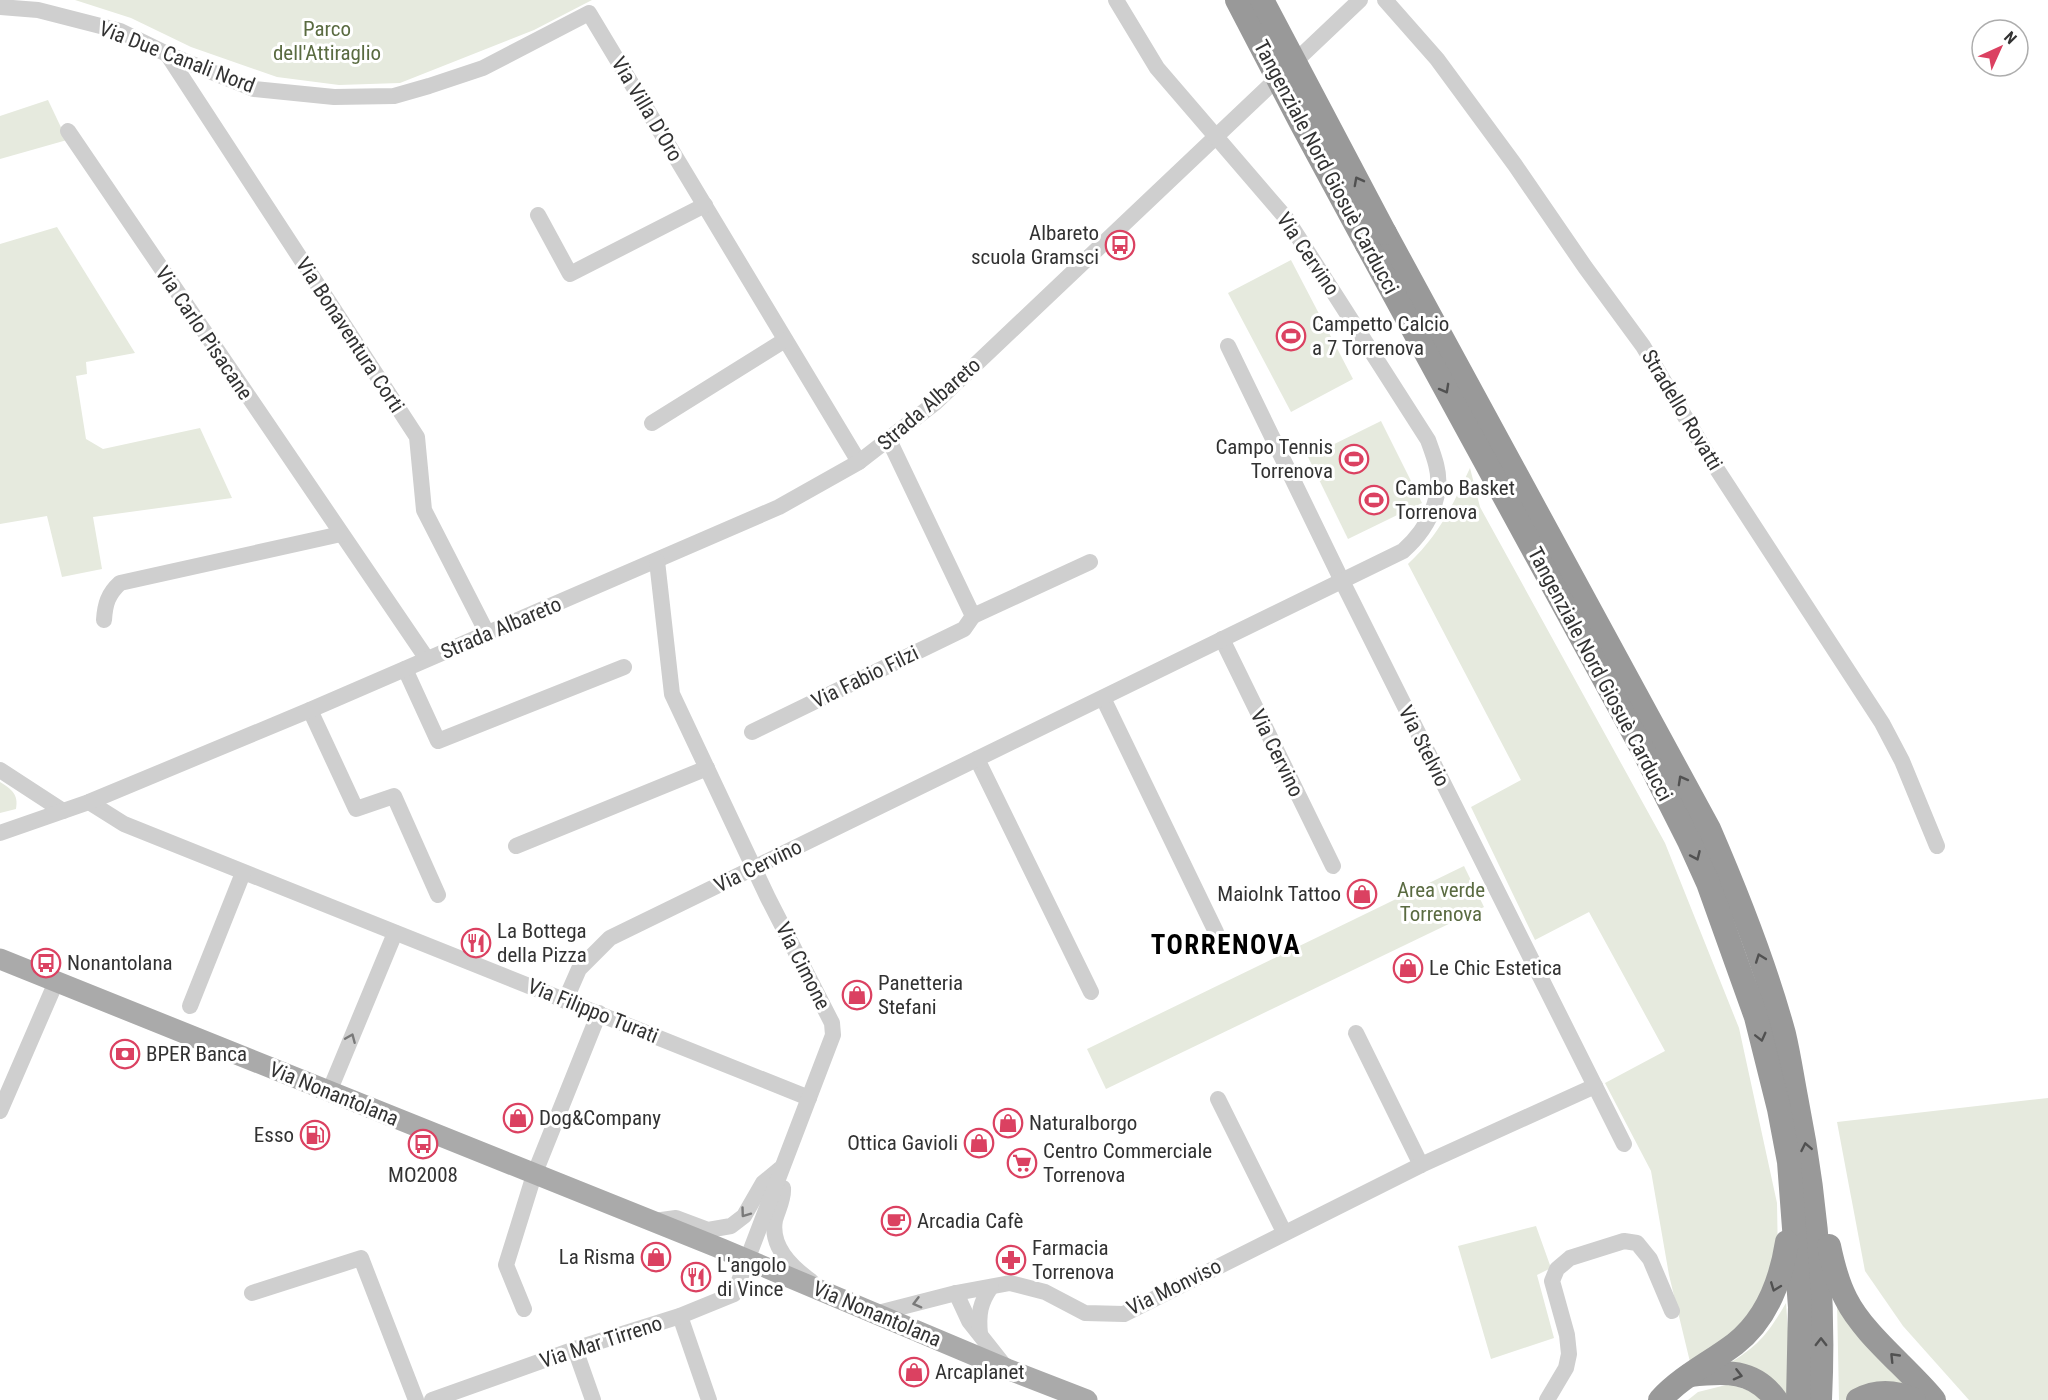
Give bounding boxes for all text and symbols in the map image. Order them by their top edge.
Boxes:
street label: Via Due Canali Nord [96,16,258,98]
park label: Parco dell'Attiraglio [273,17,381,65]
north arrow [1970,18,2030,78]
text: N [2000,28,2020,48]
street label: Tangenziale Nord Giosuè Carducci [1249,36,1403,298]
street label: Via Villa D'Oro [606,52,688,166]
one-way arrow [1353,176,1365,187]
street label: Via Cervino [1272,208,1344,300]
place label: Albareto scuola Gramsci [971,221,1099,269]
bus stop icon: Albareto scuola Gramsci [1104,229,1136,261]
street label: Via Bonaventura Corti [291,253,409,417]
street label: Via Carlo Pisacane [150,262,258,404]
place label: Campetto Calcio a 7 Torrenova [1312,312,1449,360]
sports icon: Campetto Calcio a 7 Torrenova [1275,320,1307,352]
street label: Stradello Rovatti [1637,345,1727,475]
street label: Strada Albareto [873,353,985,455]
one-way arrow [1438,382,1449,393]
place label: Campo Tennis Torrenova [1215,435,1333,483]
sports icon: Campo Tennis Torrenova [1338,443,1370,475]
place label: Cambo Basket Torrenova [1395,476,1515,524]
sports icon: Cambo Basket Torrenova [1358,484,1390,516]
street label: Tangenziale Nord Giosuè Carducci [1523,543,1677,805]
street label: Strada Albareto [437,592,565,664]
street label: Via Fabio Filzi [808,641,922,713]
street label: Via Stelvio [1393,702,1455,790]
street label: Via Cervino [1246,705,1308,801]
one-way arrow [1678,776,1689,786]
street label: Via Cervino [710,835,806,897]
one-way arrow [1689,850,1701,861]
shop icon: MaioInk Tattoo [1346,878,1378,910]
park label: Area verde Torrenova [1397,878,1485,926]
place label: MaioInk Tattoo [1217,882,1341,906]
street label: Via Cimone [771,918,835,1014]
place label: La Bottega della Pizza [497,919,587,967]
restaurant icon: La Bottega della Pizza [460,927,492,959]
district label: TORRENOVA [1151,929,1301,961]
bus stop icon: Nonantolana [30,947,62,979]
place label: Nonantolana [67,951,173,975]
shop icon: Le Chic Estetica [1392,952,1424,984]
one-way arrow [1755,953,1767,964]
place label: Le Chic Estetica [1429,956,1562,980]
place label: Panetteria Stefani [878,971,963,1019]
street label: Via Filippo Turati [524,974,662,1048]
shop icon: Panetteria Stefani [841,979,873,1011]
one-way arrow [1754,1032,1767,1042]
one-way arrow [344,1033,356,1044]
bank icon: BPER Banca [109,1038,141,1070]
place label: BPER Banca [146,1042,247,1066]
street label: Via Nonantolana [266,1057,402,1131]
shop icon: Dog&Company [502,1102,534,1134]
place label: Dog&Company [539,1106,661,1130]
shop icon: Naturalborgo [992,1107,1024,1139]
place label: Naturalborgo [1029,1111,1137,1135]
fuel station icon: Esso [299,1119,331,1151]
place label: Esso [254,1123,294,1147]
shop icon: Ottica Gavioli [963,1127,995,1159]
bus stop icon: MO2008 [407,1128,439,1160]
place label: Ottica Gavioli [847,1131,958,1155]
place label: Centro Commerciale Torrenova [1043,1139,1212,1187]
one-way arrow [1800,1143,1813,1153]
supermarket icon: Centro Commerciale Torrenova [1006,1147,1038,1179]
place label: MO2008 [388,1163,458,1187]
cafe icon: Arcadia Cafè [880,1205,912,1237]
one-way arrow [741,1206,752,1217]
place label: Arcadia Cafè [917,1209,1024,1233]
place label: Farmacia Torrenova [1032,1236,1114,1284]
shop icon: La Risma [640,1241,672,1273]
pharmacy icon: Farmacia Torrenova [995,1244,1027,1276]
place label: La Risma [559,1245,635,1269]
place label: L'angolo di Vince [717,1253,787,1301]
street label: Via Monviso [1123,1254,1225,1320]
restaurant icon: L'angolo di Vince [680,1261,712,1293]
street label: Via Nonantolana [809,1276,945,1352]
one-way arrow [1770,1281,1782,1292]
one-way arrow [912,1296,923,1308]
street label: Via Mar Tirreno [537,1311,665,1373]
one-way arrow [1815,1337,1827,1346]
one-way arrow [1891,1353,1902,1364]
shop icon: Arcaplanet [898,1356,930,1388]
place label: Arcaplanet [935,1360,1025,1384]
one-way arrow [1732,1367,1742,1380]

